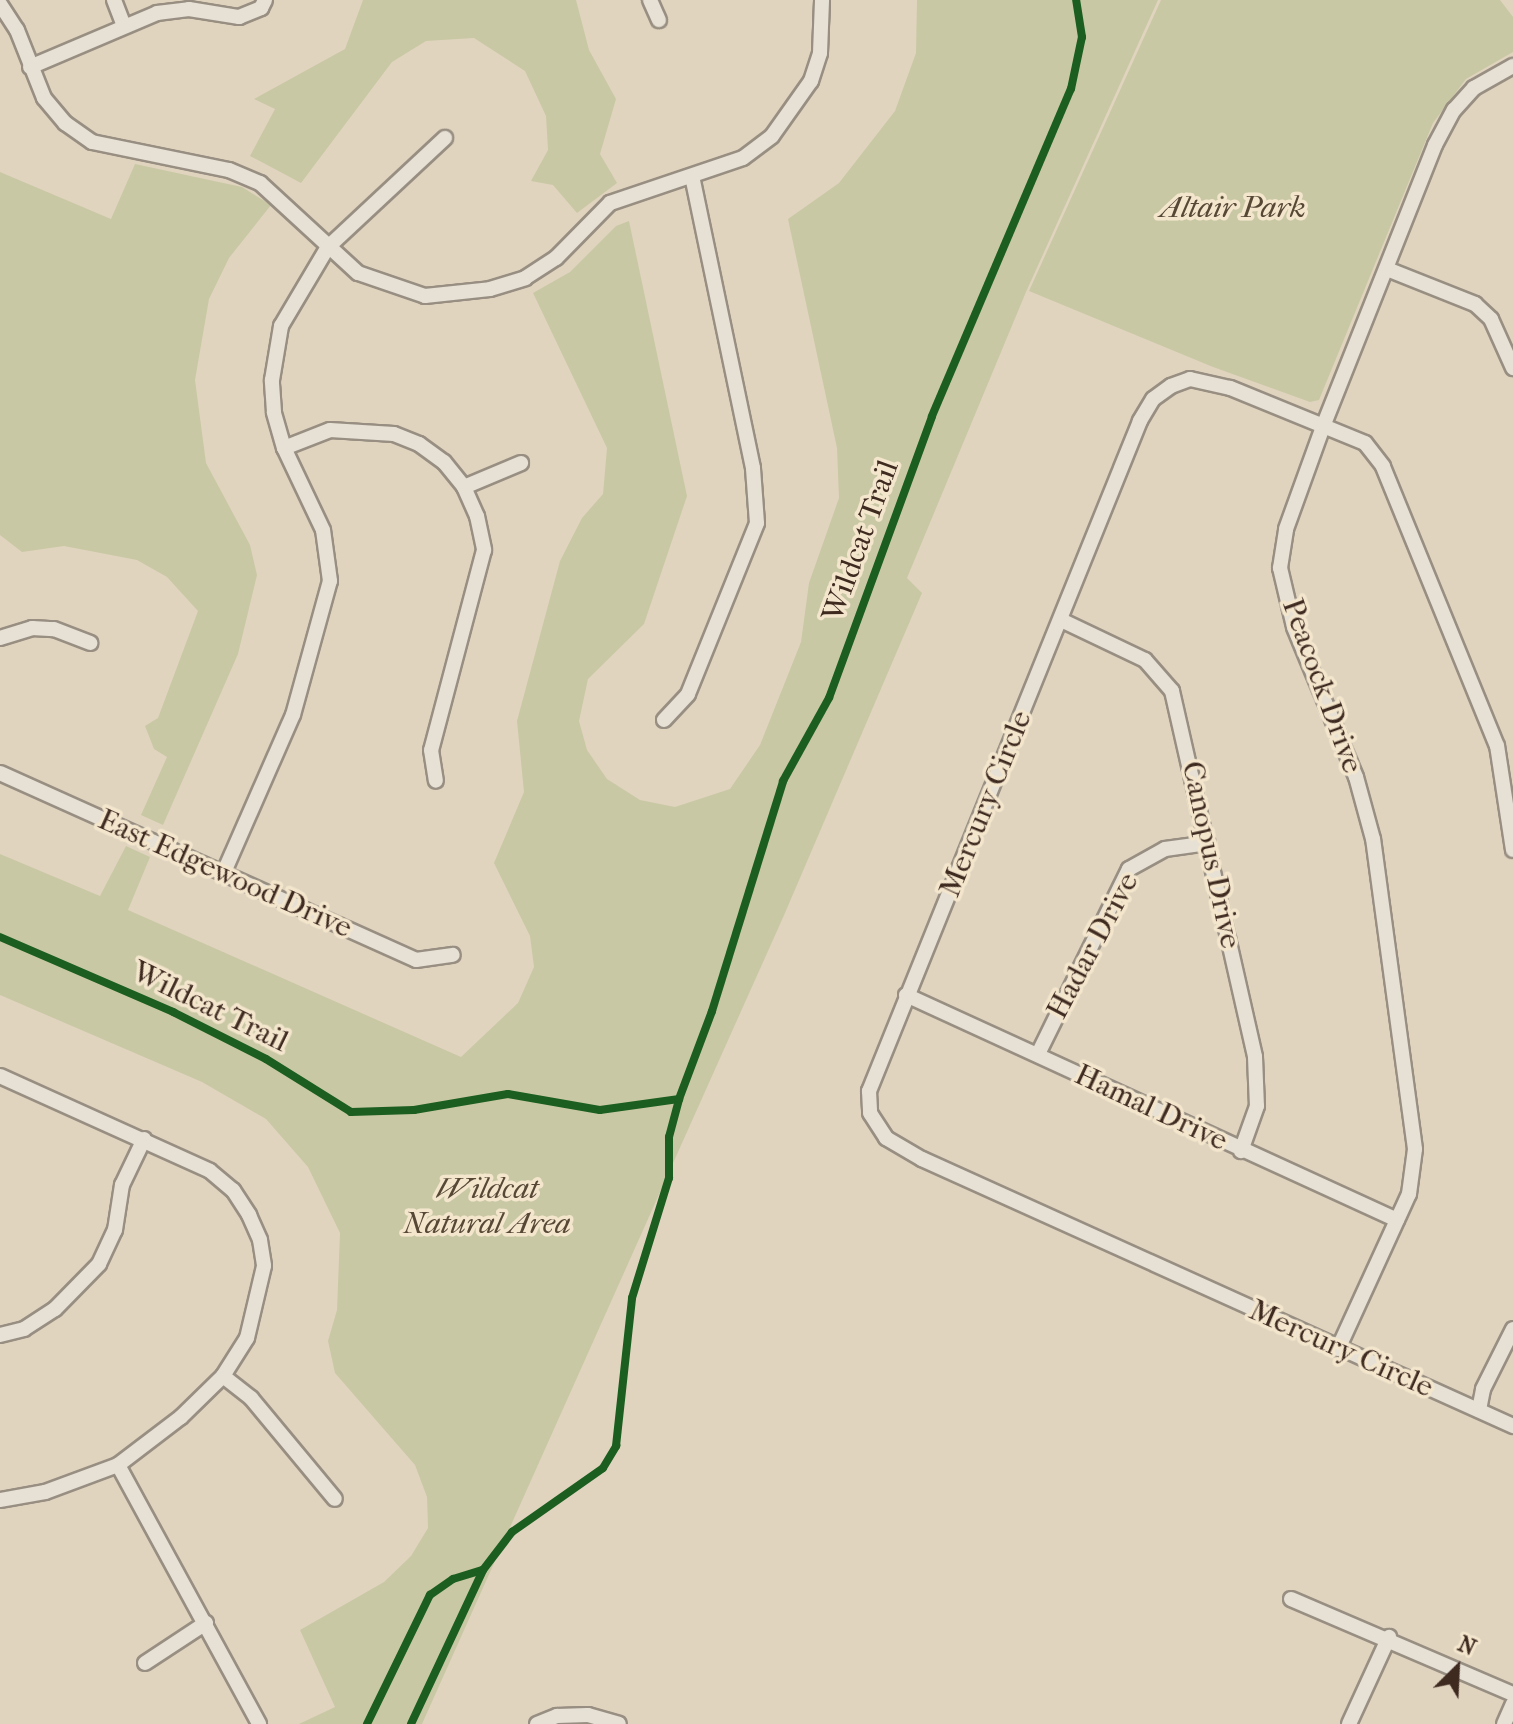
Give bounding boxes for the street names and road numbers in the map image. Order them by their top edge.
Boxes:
street label: Wildcat Trail [815,456,907,626]
street label: Peacock Drive [1274,594,1370,778]
street label: Mercury Circle [932,706,1040,902]
street label: Canopus Drive [1174,758,1248,952]
street label: East Edgewood Drive [93,802,357,946]
street label: Hadar Drive [1039,867,1147,1025]
street label: Wildcat Trail [126,954,294,1060]
street label: Hamal Drive [1069,1057,1233,1159]
street label: Mercury Circle [1243,1292,1439,1406]

